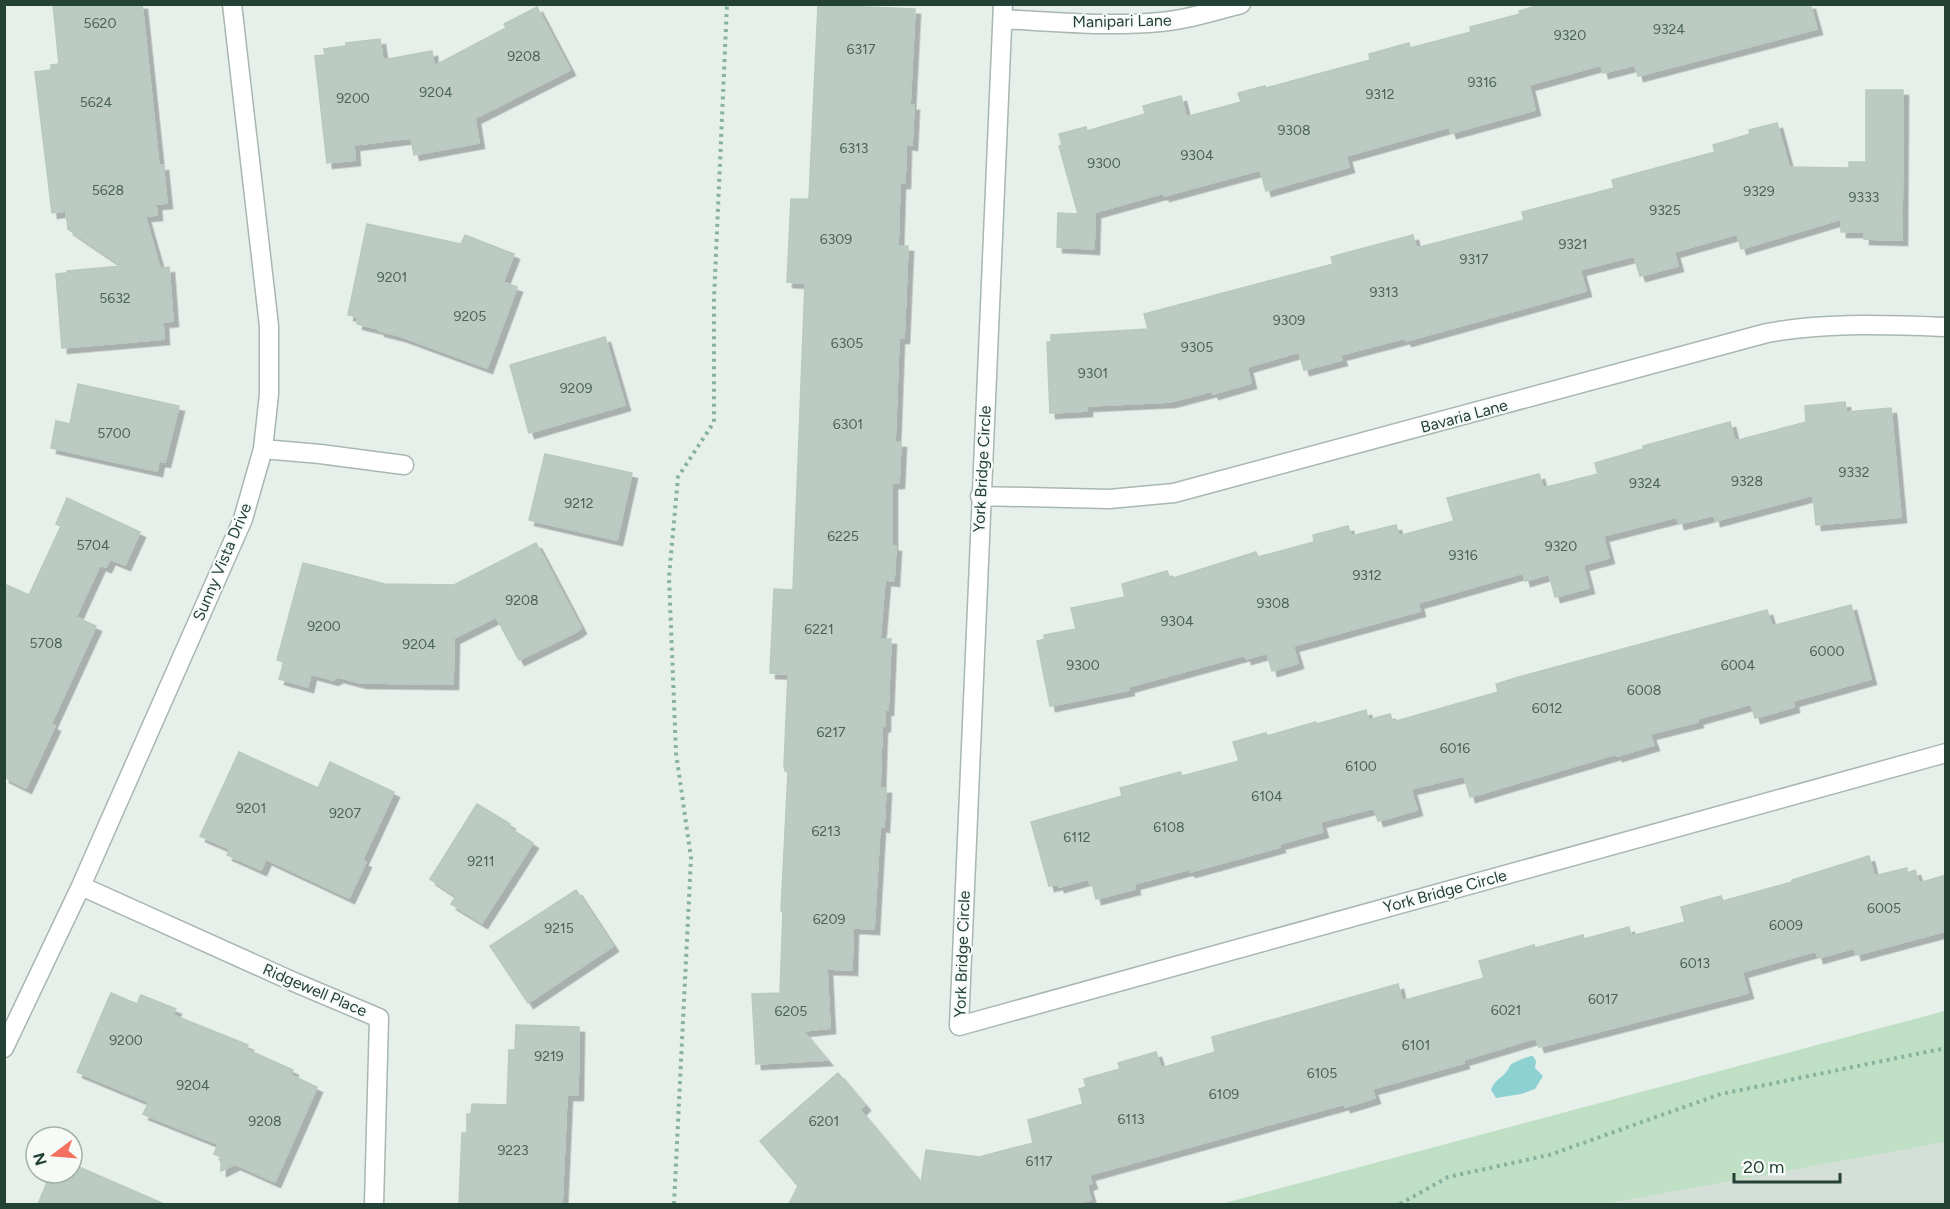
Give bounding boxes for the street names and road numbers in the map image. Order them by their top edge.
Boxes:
street label: Manipari Lane [1072,11,1172,31]
street label: Bavaria Lane [1418,395,1510,437]
street label: York Bridge Circle [969,405,995,533]
street label: Sunny Vista Drive [189,500,256,624]
street label: York Bridge Circle [1381,865,1509,917]
street label: York Bridge Circle [950,890,974,1018]
street label: Ridgewell Place [260,959,370,1021]

